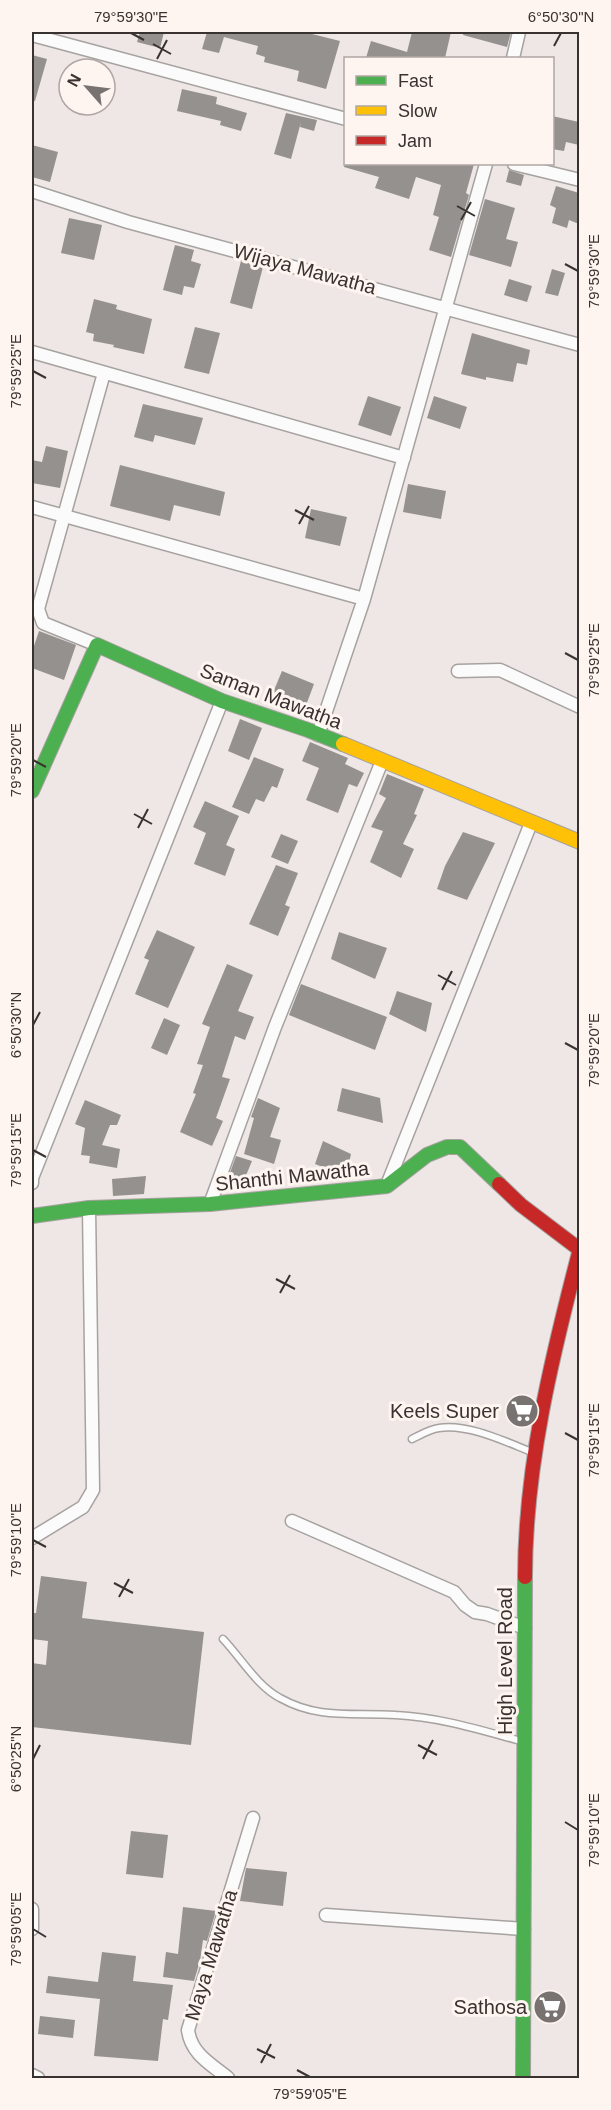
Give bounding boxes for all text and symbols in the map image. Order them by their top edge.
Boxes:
text: 79°59'30"E [94,8,168,25]
text: 6°50'30"N [528,8,594,25]
north arrow [57,57,117,117]
legend [344,57,554,165]
text: N [64,71,84,89]
text: Fast [398,71,433,91]
text: Slow [398,101,438,121]
text: Jam [398,131,432,151]
text: 79°59'30"E [585,234,602,308]
street label: Wijaya Mawatha [231,239,380,299]
text: 79°59'25"E [7,334,24,408]
text: 79°59'25"E [585,623,602,697]
street label: Saman Mawatha [197,659,346,733]
text: 79°59'20"E [7,723,24,797]
text: 6°50'30"N [7,992,24,1058]
text: 79°59'20"E [585,1013,602,1087]
text: 79°59'15"E [7,1113,24,1187]
street label: Shanthi Mawatha [214,1157,371,1195]
supermarket icon: Keels Super [504,1393,540,1429]
place label: Keels Super [390,1400,499,1422]
text: 79°59'15"E [585,1403,602,1477]
text: 79°59'10"E [7,1503,24,1577]
street label: High Level Road [494,1587,516,1735]
text: 6°50'25"N [7,1726,24,1792]
text: 79°59'10"E [585,1793,602,1867]
street label: Maya Mawatha [181,1886,242,2023]
text: 79°59'05"E [7,1892,24,1966]
supermarket icon: Sathosa [532,1989,568,2025]
place label: Sathosa [454,1996,528,2018]
text: 79°59'05"E [273,2085,347,2102]

